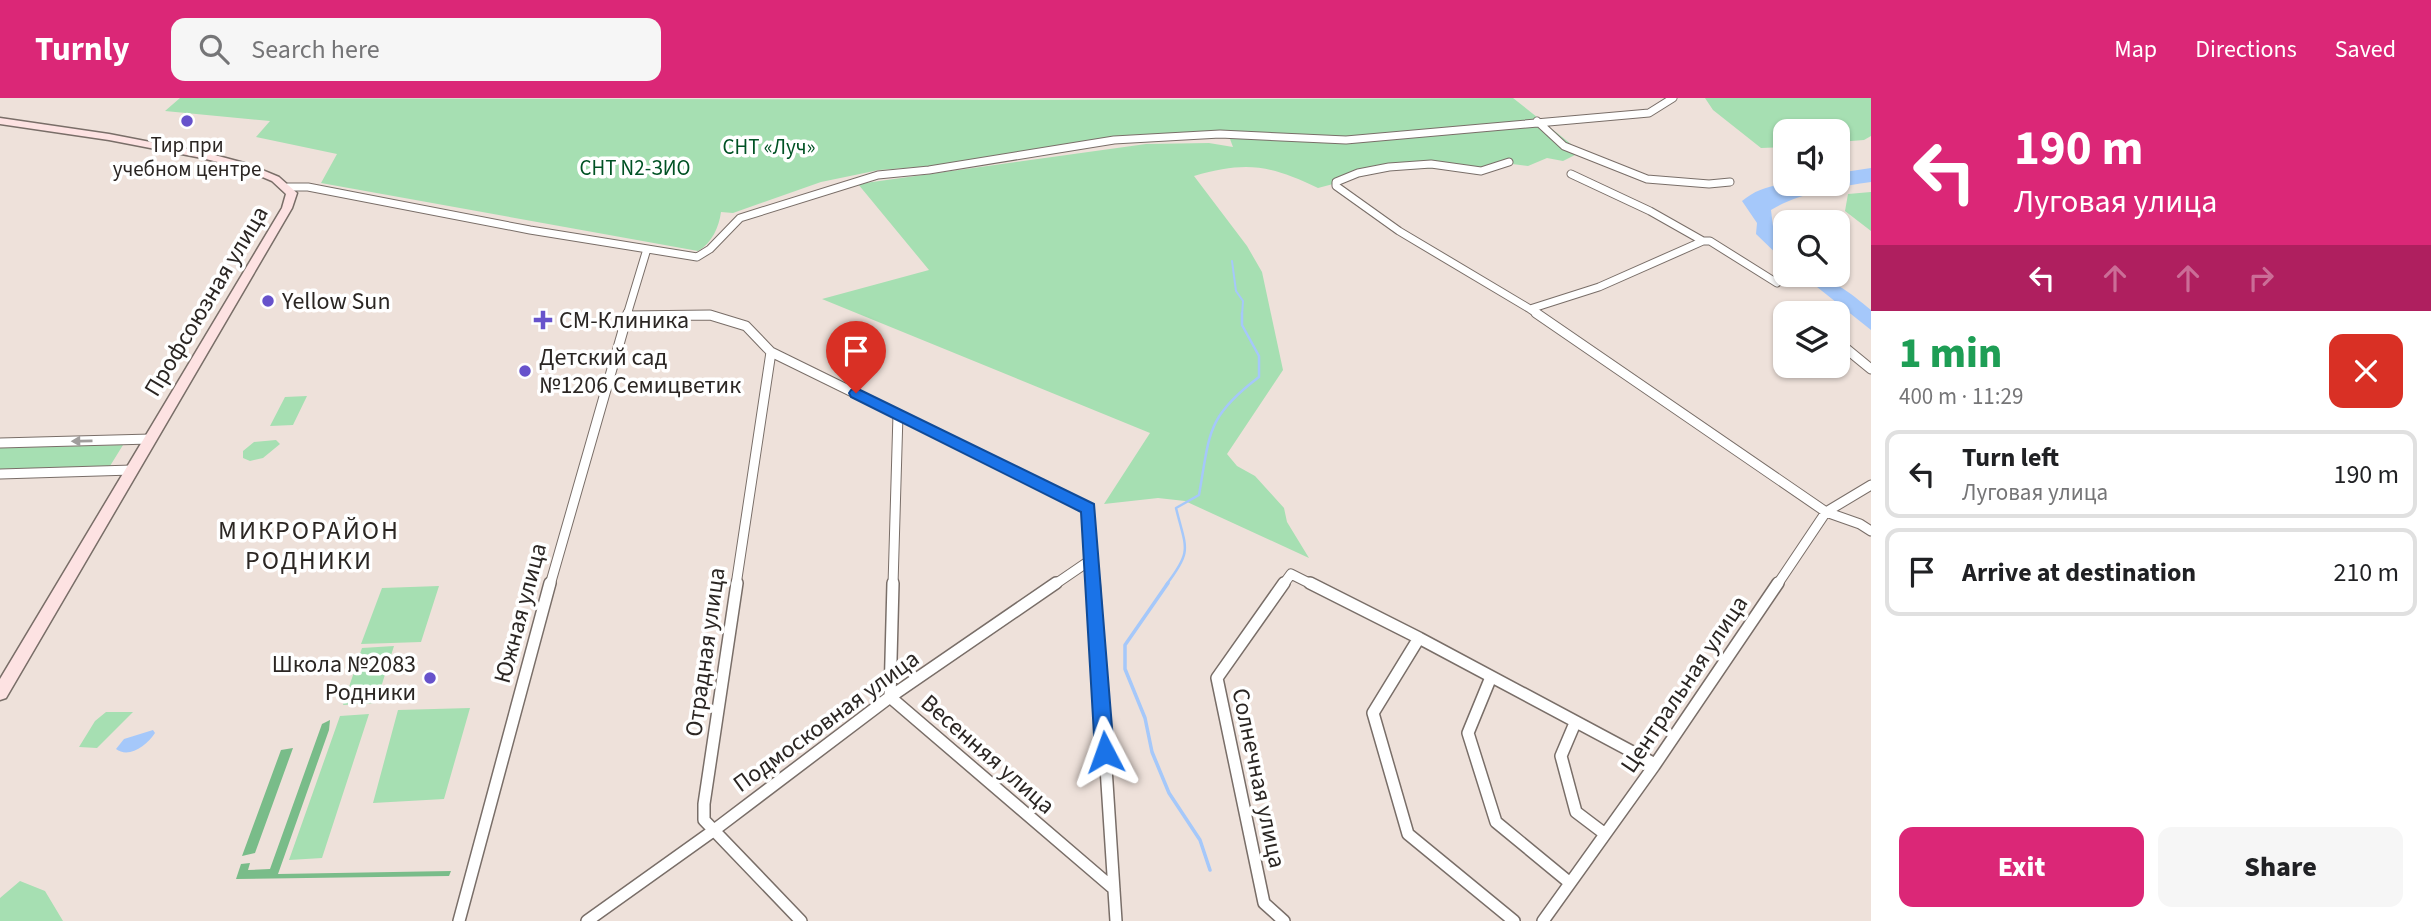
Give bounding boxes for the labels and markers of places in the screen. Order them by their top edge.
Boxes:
marker: Тир при учебном центре [179,113,195,129]
place label: Тир при учебном центре [113,130,261,184]
place label: Yellow Sun [281,284,391,319]
marker: Yellow Sun [260,293,276,309]
place label: СМ-Клиника [559,303,689,338]
marker: СМ-Клиника [533,310,553,330]
pin [826,321,886,393]
place label: Детский сад №1206 Семицветик [539,340,741,403]
marker: Детский сад №1206 Семицветик [517,363,533,379]
place label: Школа №2083 Родники [272,647,416,710]
marker: Школа №2083 Родники [422,670,438,686]

